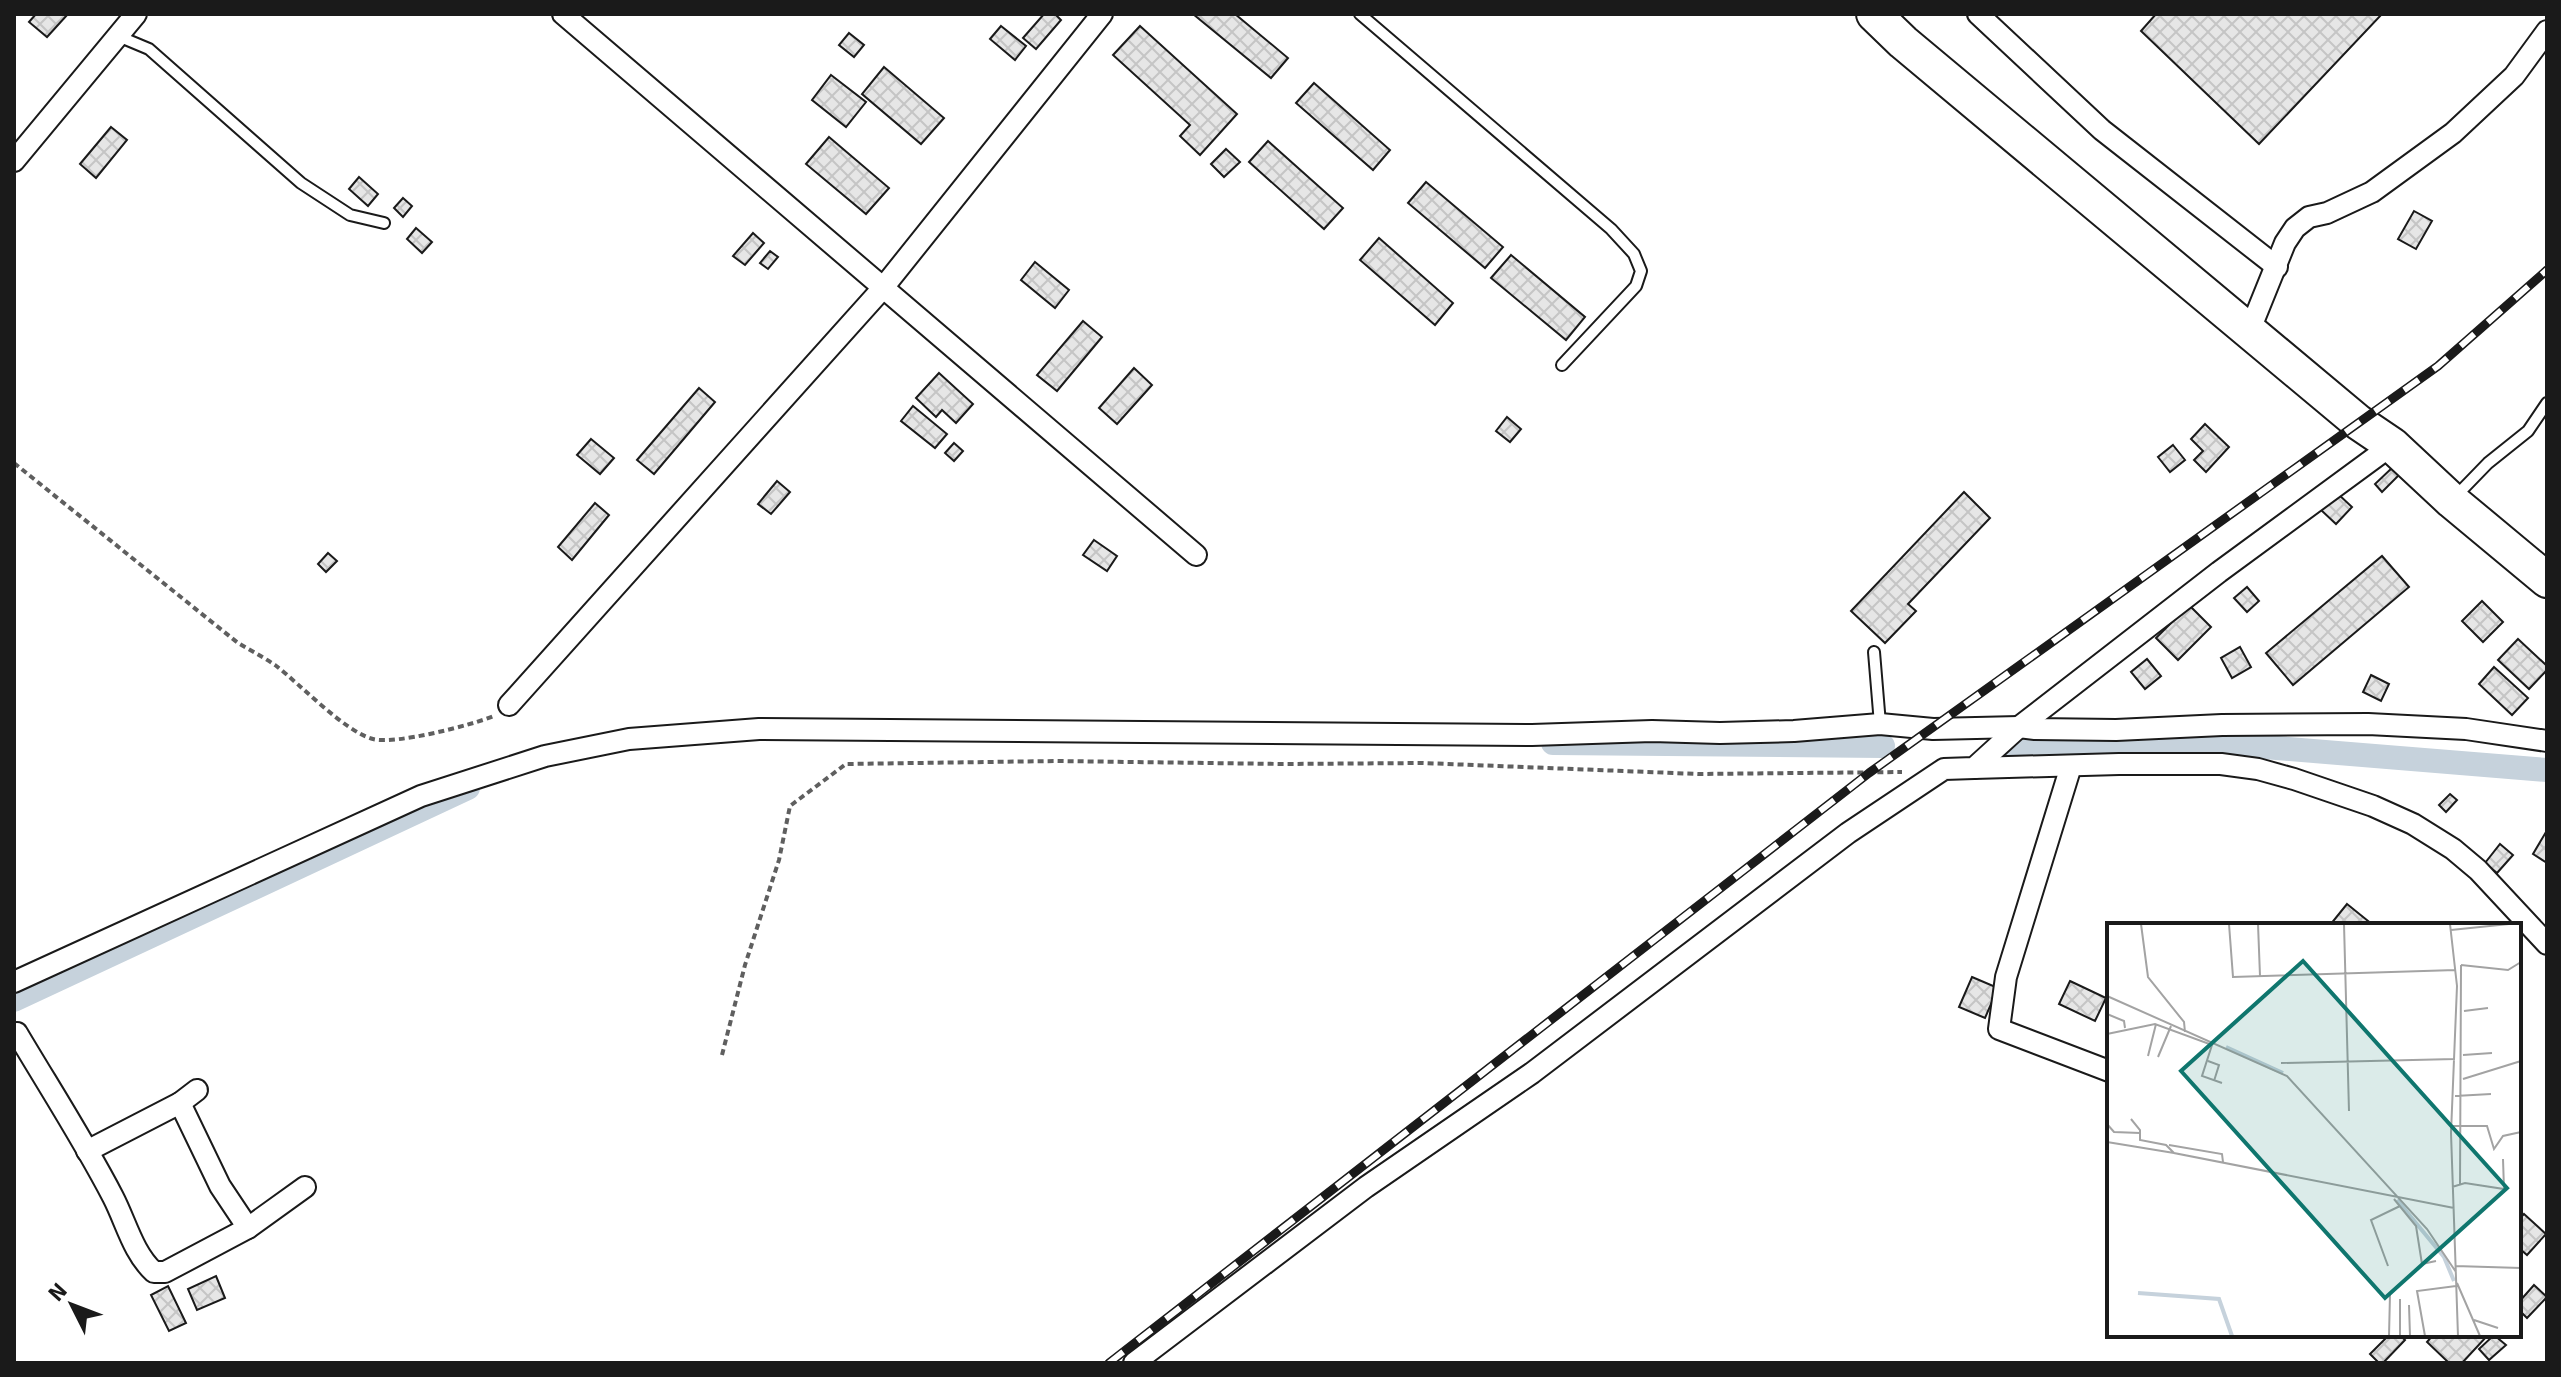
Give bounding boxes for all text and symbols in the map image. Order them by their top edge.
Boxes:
inset map [2107,923,2521,1337]
north arrow [32,1265,112,1345]
text: N [42,1277,73,1307]

